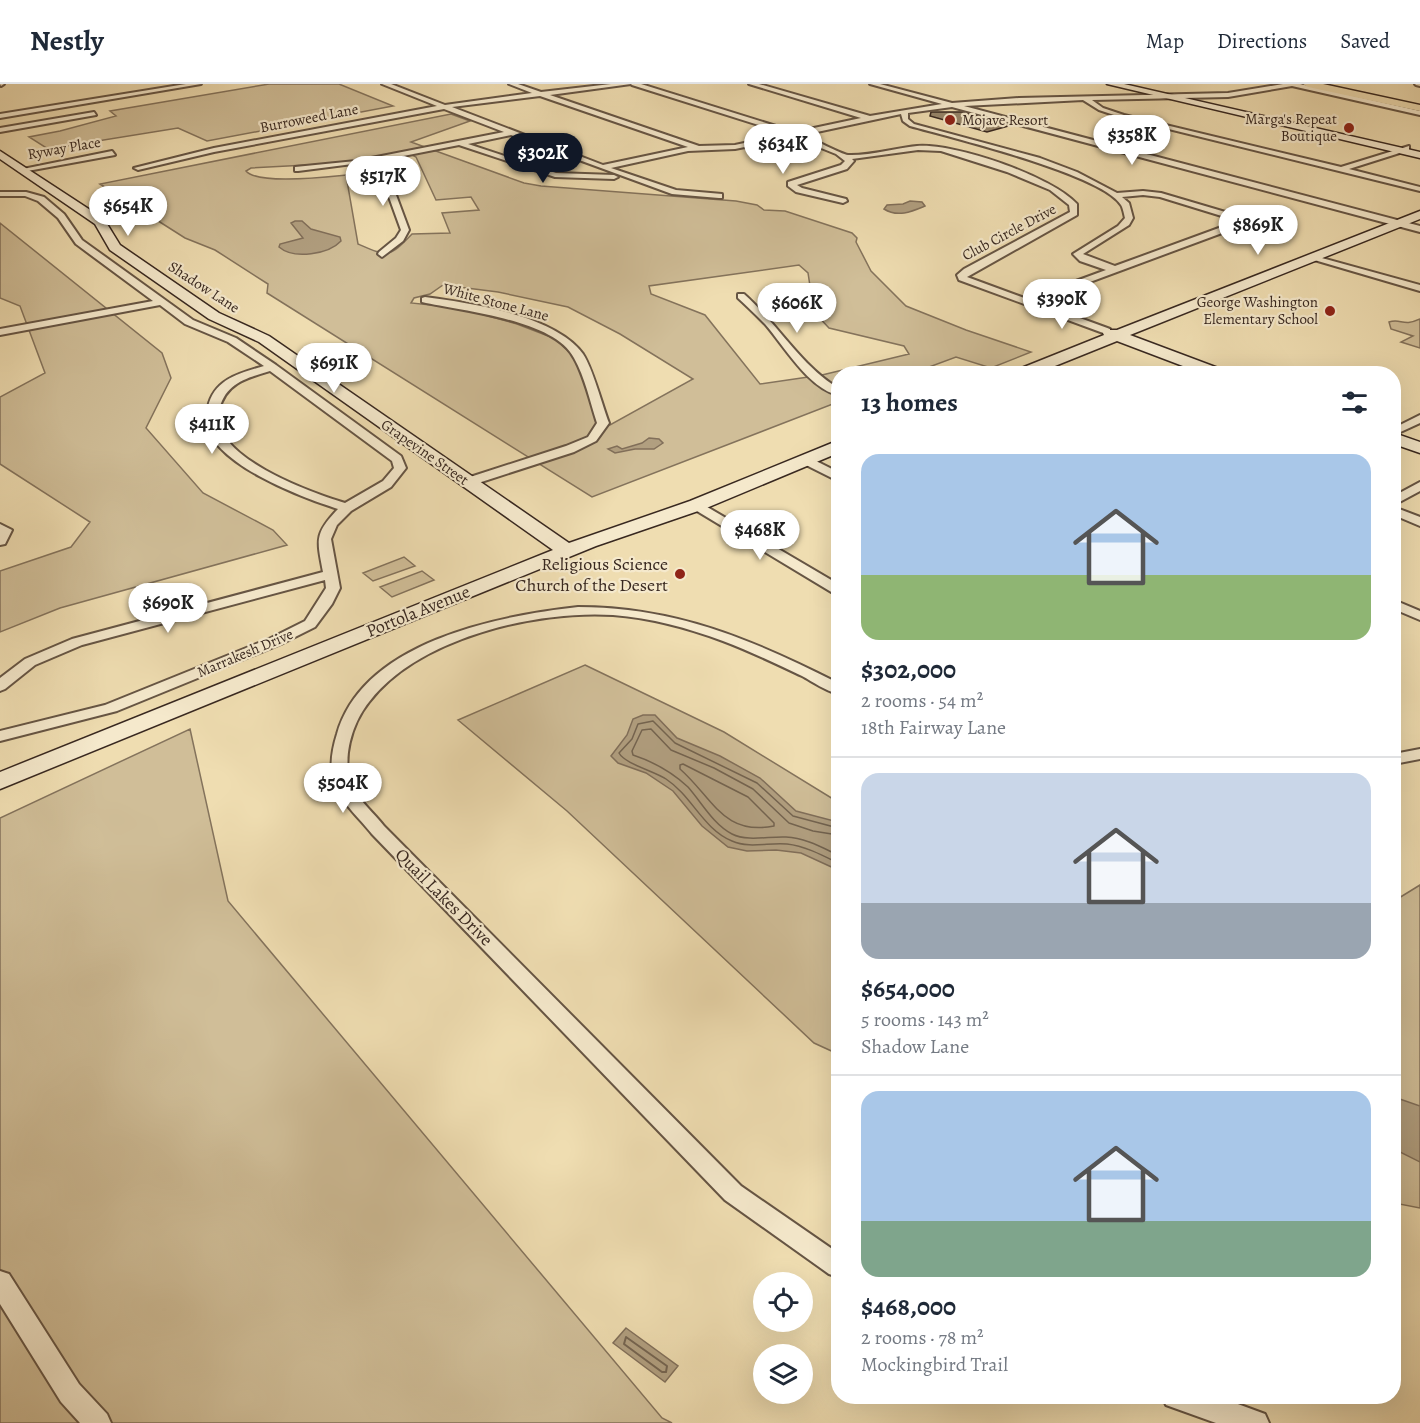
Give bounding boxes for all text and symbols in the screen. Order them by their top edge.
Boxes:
text: Nestly [30,22,104,60]
text: Map [1146,27,1184,55]
text: Directions [1217,27,1307,55]
text: Saved [1340,27,1390,55]
street label: Burroweed Lane [258,99,360,137]
place label: Marga's Repeat Boutique [1245,109,1337,146]
place label: Mojave Resort [962,110,1048,130]
marker: Mojave Resort [943,113,957,127]
pin: $358K [1090,115,1174,166]
text: $358K [1107,121,1157,148]
marker: Marga's Repeat Boutique [1342,121,1356,135]
pin: $634K [741,124,825,175]
text: $634K [758,130,808,157]
street label: Ryway Place [26,132,102,164]
pin: $302K [501,133,585,184]
text: $302K [518,139,568,166]
pin: $517K [341,156,425,207]
text: $517K [360,162,406,189]
pin: $654K [86,186,170,237]
text: $654K [103,192,153,219]
street label: Club Circle Drive [958,199,1060,265]
pin: $869K [1216,205,1300,256]
text: $869K [1233,211,1283,238]
street label: Shadow Lane [165,257,244,318]
street label: White Stone Lane [440,278,551,326]
pin: $390K [1020,279,1104,330]
pin: $606K [755,283,839,334]
text: $390K [1037,285,1087,312]
text: $606K [771,289,823,316]
place label: George Washington Elementary School [1197,292,1318,329]
marker: George Washington Elementary School [1323,304,1337,318]
pin: $691K [292,343,376,394]
text: $691K [310,349,358,376]
text: 13 homes [861,385,958,420]
icon: filters [1338,386,1371,419]
pin: $411K [170,404,254,455]
text: $411K [189,410,235,437]
street label: Grapevine Street [377,414,473,490]
icon: home [1062,493,1170,601]
pin: $468K [718,510,802,561]
text: $468K [735,516,785,543]
place label: Religious Science Church of the Desert [515,552,668,597]
marker: Religious Science Church of the Desert [673,567,687,581]
street label: Portola Avenue [363,579,473,643]
pin: $690K [126,583,210,634]
text: $690K [142,589,194,616]
street label: Marrakesh Drive [194,624,296,682]
text: $302,000 [861,652,956,687]
text: 2 rooms · 54 m² [861,687,983,714]
text: 18th Fairway Lane [861,714,1006,741]
pin: $504K [301,763,385,814]
text: $504K [318,769,368,796]
icon: home [1062,812,1170,920]
street label: Quail Lakes Drive [390,843,498,951]
text: $654,000 [861,971,955,1006]
text: 5 rooms · 143 m² [861,1006,989,1033]
text: Shadow Lane [861,1033,969,1060]
icon: home [1062,1130,1170,1238]
map controls [753,1272,813,1404]
button: locate [753,1272,813,1332]
text: $468,000 [861,1289,956,1324]
text: 2 rooms · 78 m² [861,1324,984,1351]
button: layers [753,1344,813,1404]
text: Mockingbird Trail [861,1351,1008,1378]

